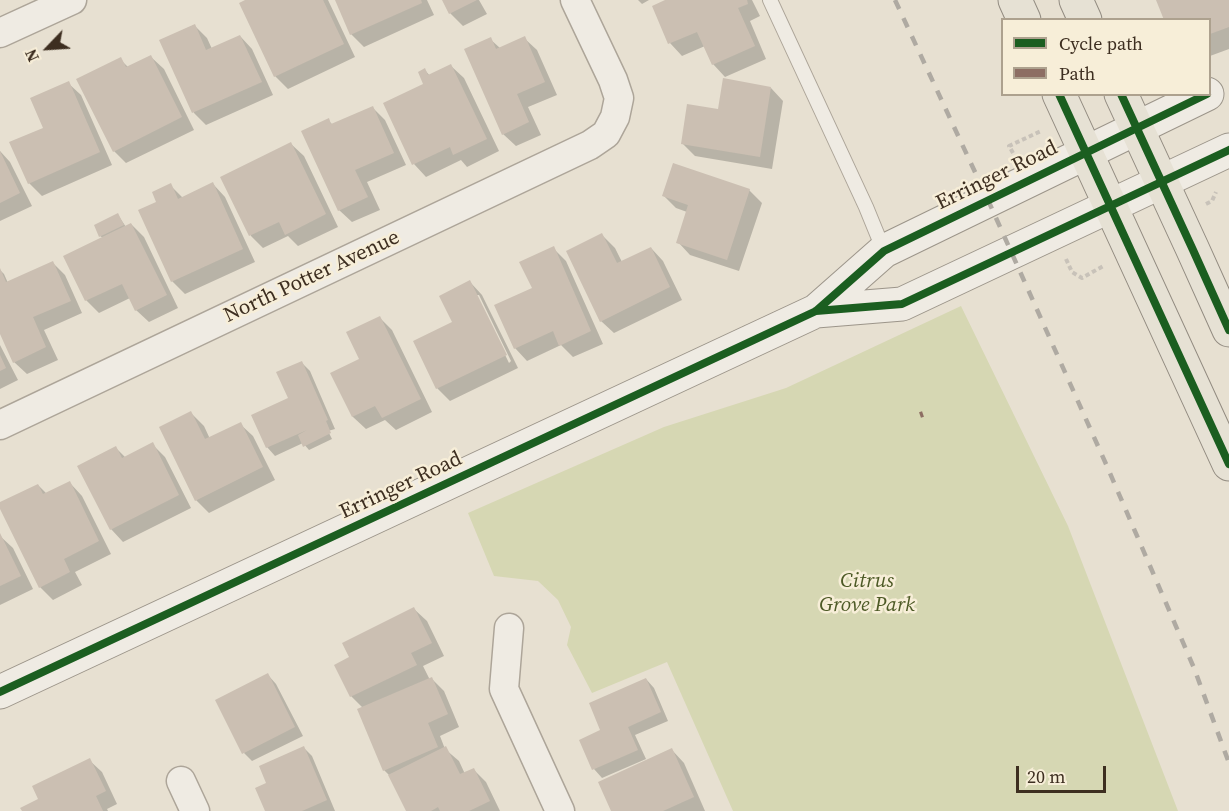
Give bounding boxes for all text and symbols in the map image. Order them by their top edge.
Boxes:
north arrow [18,18,78,78]
legend [1001,18,1211,96]
text: Cycle path [1059,31,1143,56]
text: N [19,46,44,66]
text: Path [1059,61,1095,86]
street label: Erringer Road [932,136,1062,216]
street label: North Potter Avenue [220,225,404,329]
street label: Erringer Road [336,447,466,525]
park label: Citrus Grove Park [819,569,915,619]
scale bar [1019,754,1109,792]
text: 20 m [1027,764,1065,789]

